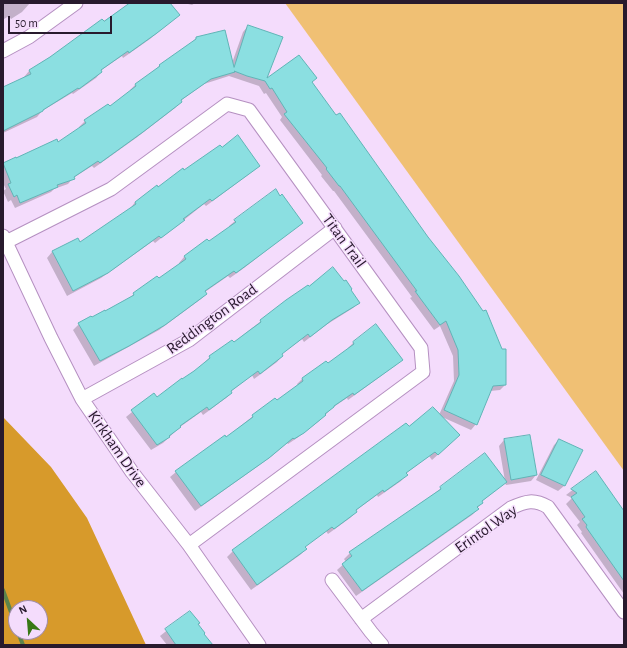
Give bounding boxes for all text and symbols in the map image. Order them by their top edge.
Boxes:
scale bar [10,8,114,34]
text: 50 m [15,17,38,29]
street label: Titan Trail [318,210,370,272]
street label: Reddington Road [163,280,261,358]
street label: Kirkham Drive [84,407,150,491]
street label: Erintol Way [451,501,521,557]
north arrow [8,600,48,640]
text: N [17,603,29,616]

